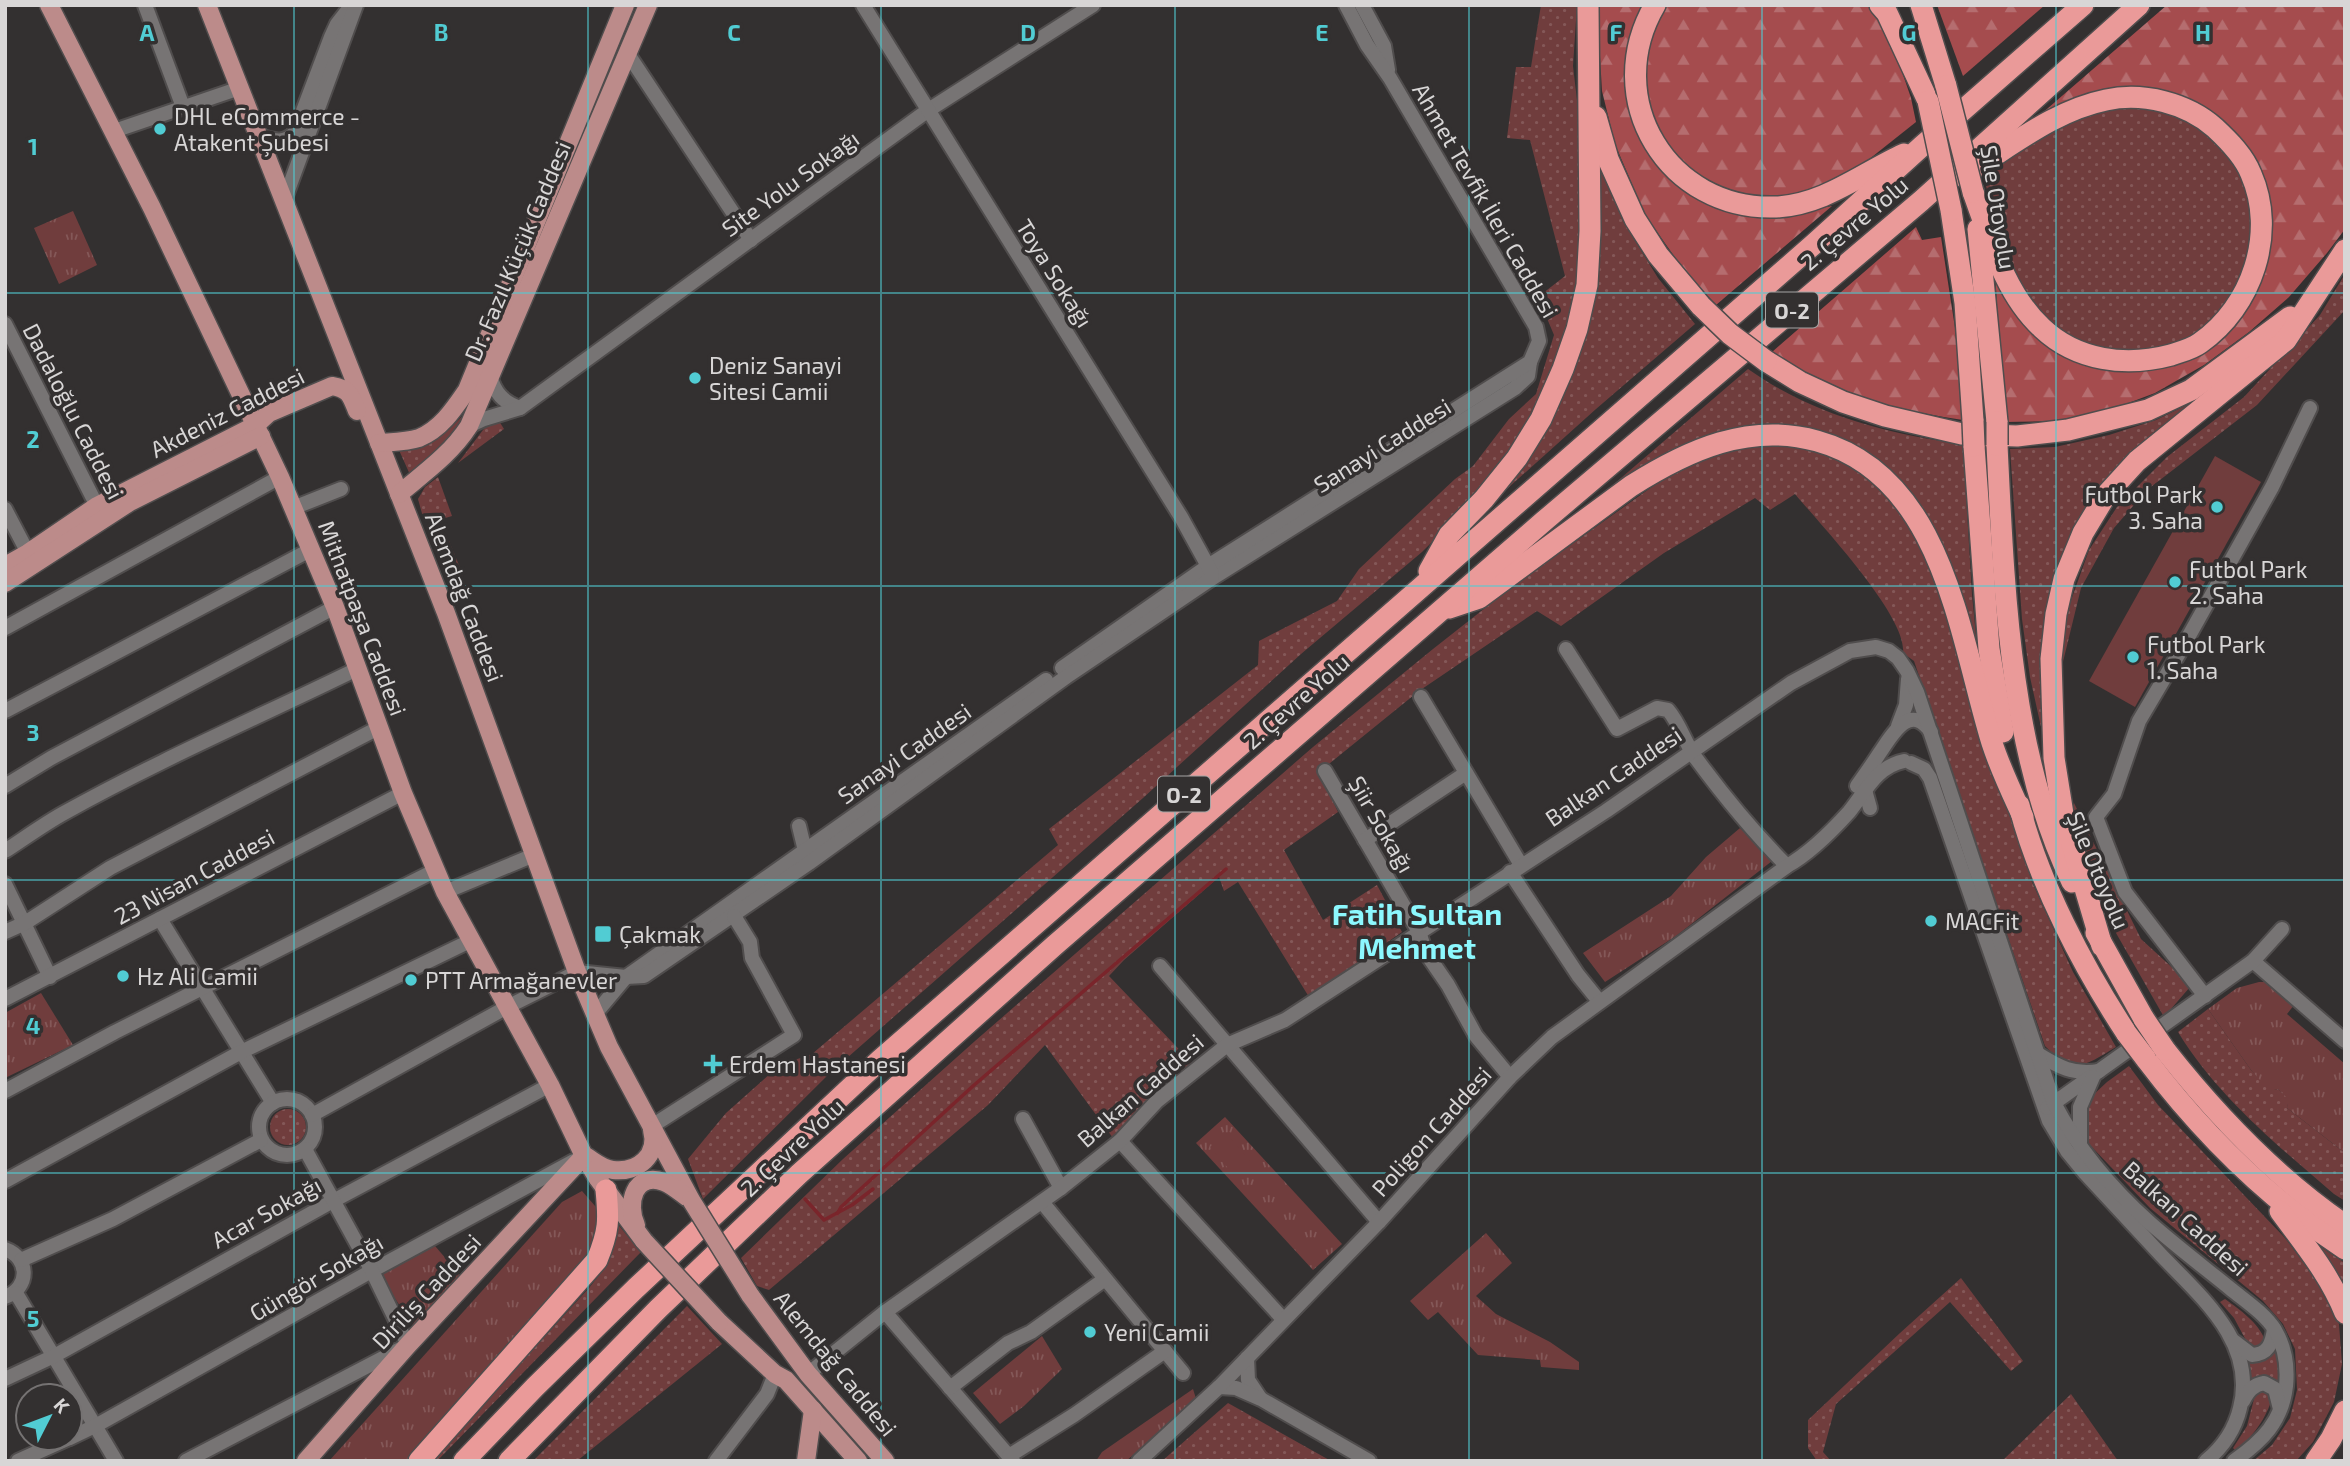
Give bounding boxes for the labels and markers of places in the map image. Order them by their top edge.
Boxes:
place label: DHL eCommerce - Atakent Şubesi [174,102,360,157]
marker: DHL eCommerce - Atakent Şubesi [152,121,168,137]
place label: Deniz Sanayi Sitesi Camii [709,351,842,405]
marker: Deniz Sanayi Sitesi Camii [687,370,703,386]
place label: Futbol Park 3. Saha [2085,480,2203,534]
marker: Futbol Park 3. Saha [2209,499,2225,515]
place label: Futbol Park 2. Saha [2189,555,2308,609]
marker: Futbol Park 2. Saha [2167,574,2183,590]
place label: Futbol Park 1. Saha [2147,630,2266,684]
marker: Futbol Park 1. Saha [2125,649,2141,665]
place label: MACFit [1945,907,2020,935]
marker: MACFit [1923,913,1939,929]
place label: Çakmak [619,920,701,949]
marker: Çakmak [593,924,613,944]
place label: Hz Ali Camii [137,962,258,990]
place label: PTT Armağanevler [425,966,617,994]
marker: Hz Ali Camii [115,968,131,984]
marker: PTT Armağanevler [403,972,419,988]
place label: Erdem Hastanesi [729,1050,906,1078]
marker: Erdem Hastanesi [703,1054,723,1074]
place label: Yeni Camii [1104,1318,1209,1346]
marker: Yeni Camii [1082,1324,1098,1340]

